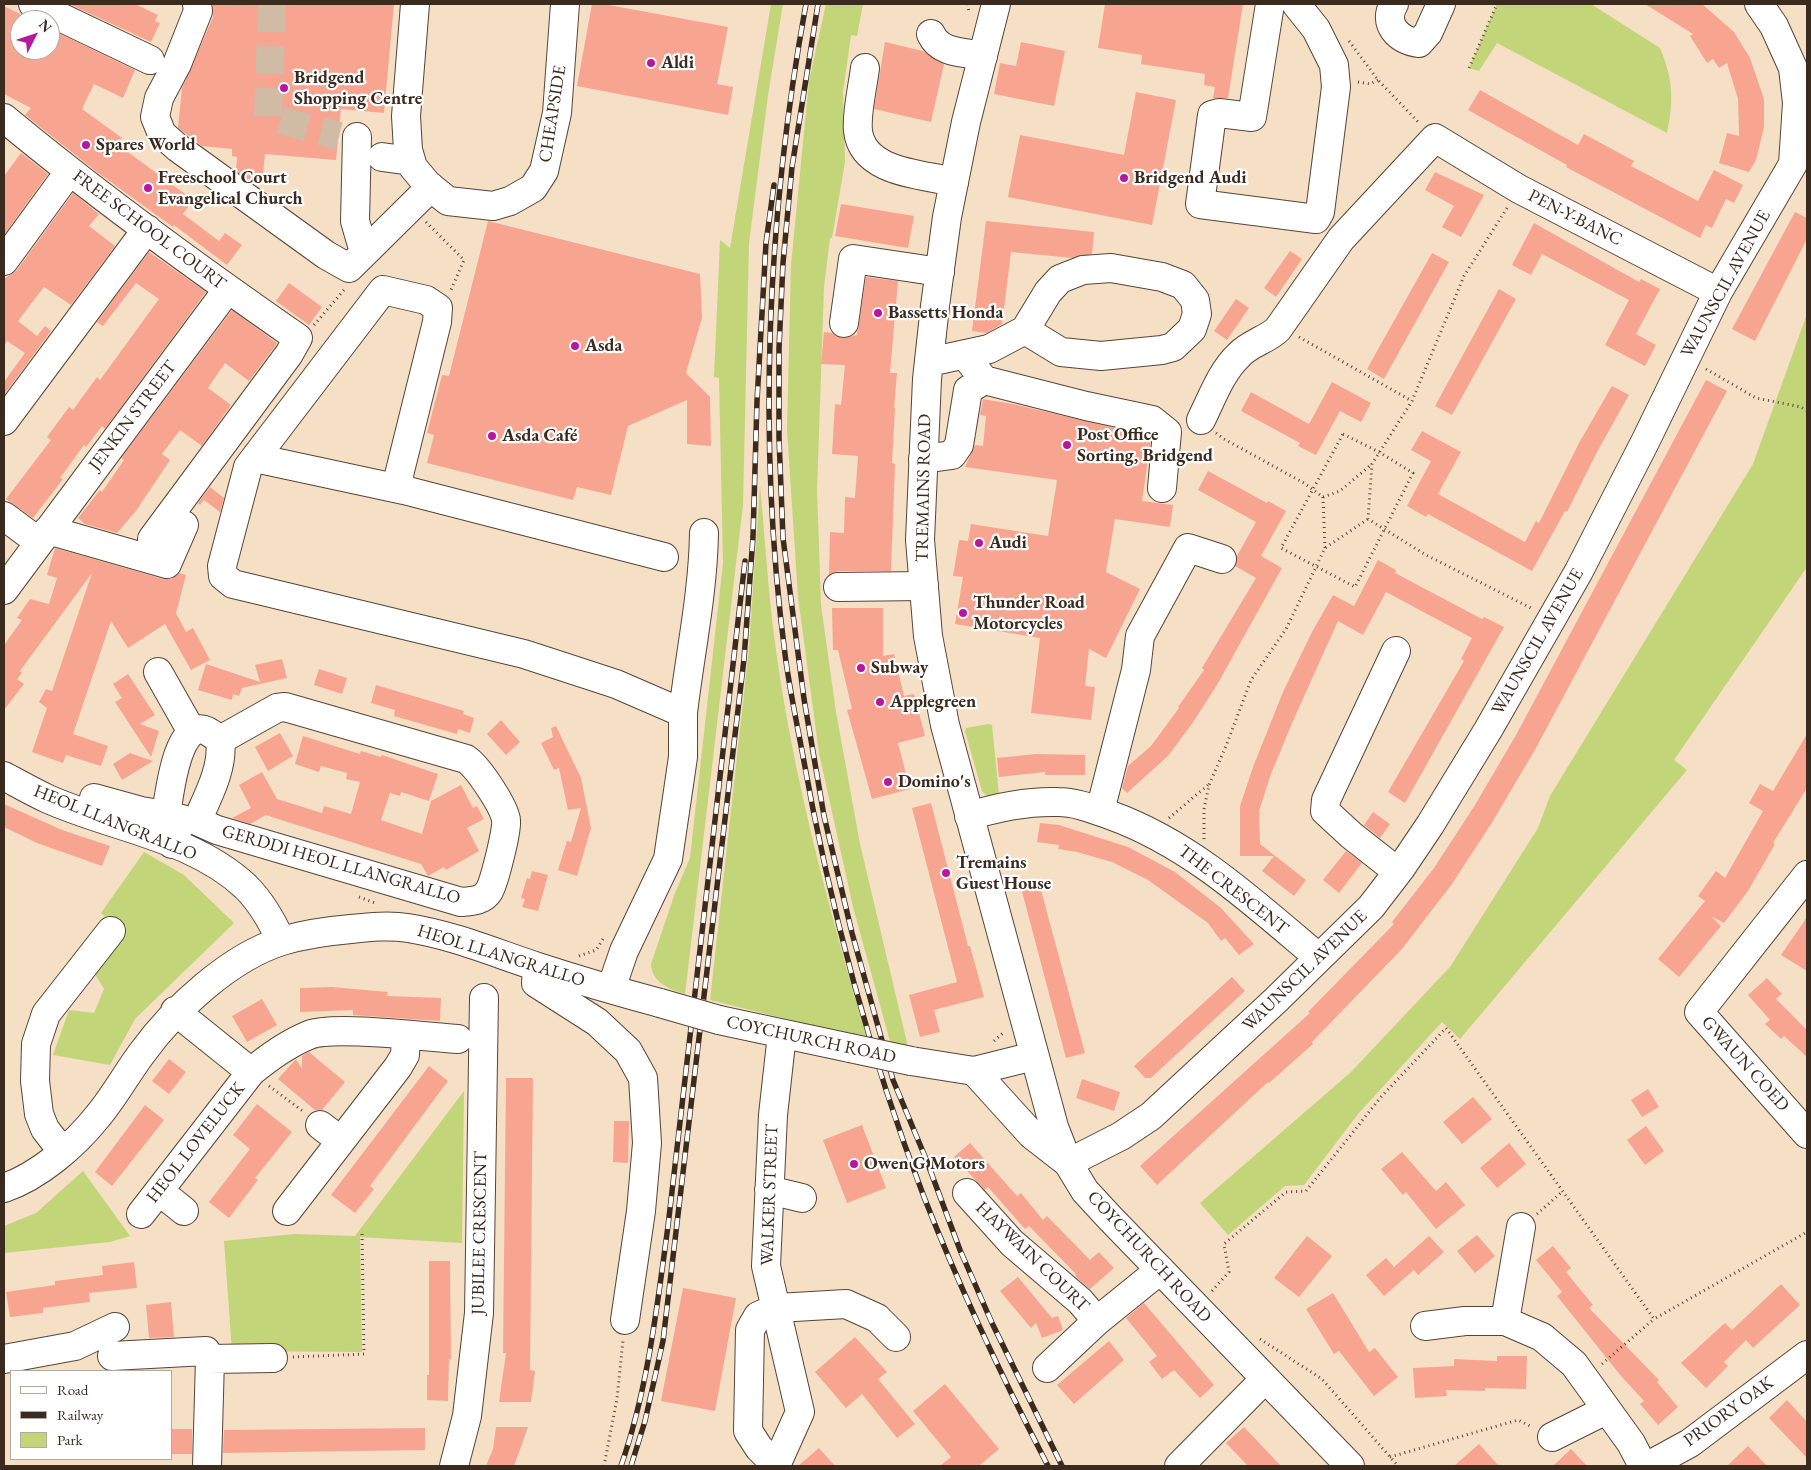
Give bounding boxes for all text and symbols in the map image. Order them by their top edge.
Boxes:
north arrow [10,10,60,60]
text: N [35,16,56,36]
place label: Aldi [661,52,694,74]
marker: Aldi [645,57,657,69]
street label: CHEAPSIDE [535,64,571,164]
place label: Bridgend Shopping Centre [294,67,422,110]
marker: Bridgend Shopping Centre [278,82,290,94]
place label: Spares World [96,134,196,156]
marker: Spares World [80,139,92,151]
street label: FREE SCHOOL COURT [68,165,230,295]
place label: Freeschool Court Evangelical Church [158,167,303,210]
place label: Bridgend Audi [1134,167,1247,189]
marker: Bridgend Audi [1118,172,1130,184]
marker: Freeschool Court Evangelical Church [142,182,154,194]
street label: PEN-Y-BANC [1524,185,1626,251]
street label: WAUNSCIL AVENUE [1676,206,1776,362]
place label: Bassetts Honda [888,302,1003,324]
marker: Bassetts Honda [872,307,884,319]
place label: Asda [585,335,622,357]
marker: Asda [569,340,581,352]
street label: JENKIN STREET [85,357,181,475]
street label: TREMAINS ROAD [912,414,936,562]
place label: Post Office Sorting, Bridgend [1077,424,1213,466]
place label: Asda Café [502,425,578,447]
marker: Asda Café [486,430,498,442]
marker: Post Office Sorting, Bridgend [1061,439,1073,451]
place label: Audi [989,532,1027,554]
marker: Audi [973,537,985,549]
street label: WAUNSCIL AVENUE [1487,565,1589,719]
place label: Thunder Road Motorcycles [973,592,1085,634]
marker: Thunder Road Motorcycles [957,607,969,619]
place label: Subway [871,657,928,679]
marker: Subway [855,662,867,674]
place label: Applegreen [890,691,976,713]
marker: Applegreen [874,696,886,708]
place label: Domino's [898,771,971,793]
marker: Domino's [882,776,894,788]
street label: HEOL LLANGRALLO [30,780,200,866]
street label: GERDDI HEOL LLANGRALLO [219,821,463,909]
street label: THE CRESCENT [1174,840,1292,940]
place label: Tremains Guest House [956,852,1051,894]
marker: Tremains Guest House [940,867,952,879]
street label: WAUNSCIL AVENUE [1238,906,1372,1036]
street label: HEOL LLANGRALLO [415,920,587,992]
street label: COYCHURCH ROAD [724,1011,898,1069]
street label: GWAUN COED [1696,1012,1794,1116]
street label: HEOL LOVELUCK [142,1078,250,1208]
street label: WALKER STREET [757,1124,783,1266]
street label: JUBILEE CRESCENT [468,1151,492,1315]
place label: Owen G Motors [864,1153,985,1175]
marker: Owen G Motors [848,1158,860,1170]
street label: COYCHURCH ROAD [1082,1186,1216,1328]
street label: HAYWAIN COURT [971,1197,1093,1317]
legend [10,1370,172,1460]
street label: PRIORY OAK [1680,1372,1778,1452]
text: Road [57,1380,88,1399]
text: Railway [57,1405,103,1424]
text: Park [57,1430,83,1449]

